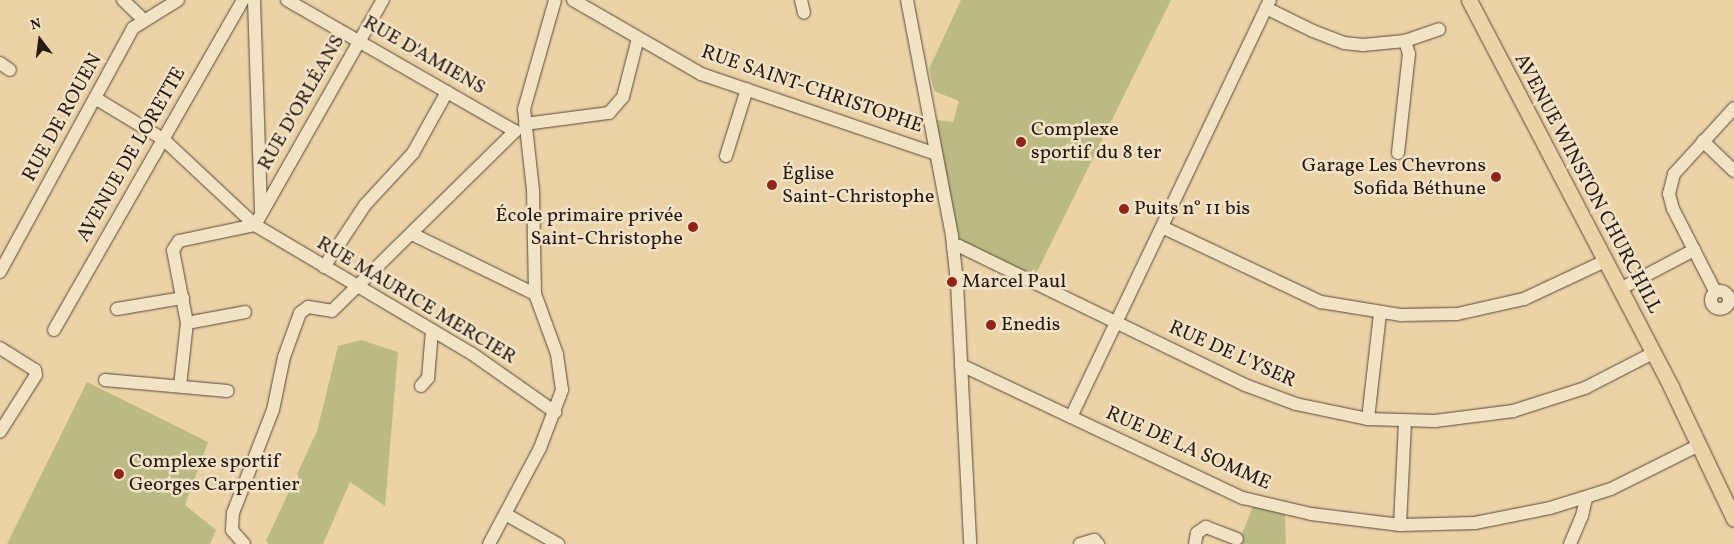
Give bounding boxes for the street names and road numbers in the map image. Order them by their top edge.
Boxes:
street label: RUE D'AMIENS [359,11,489,101]
street label: RUE D'ORLÉANS [253,31,351,175]
street label: RUE SAINT-CHRISTOPHE [698,41,926,139]
street label: RUE DE ROUEN [18,50,108,186]
street label: AVENUE WINSTON CHURCHILL [1508,50,1666,318]
street label: AVENUE DE LORETTE [72,63,192,247]
street label: RUE MAURICE MERCIER [312,232,520,370]
street label: RUE DE L'YSER [1165,316,1299,394]
street label: RUE DE LA SOMME [1102,402,1274,496]

